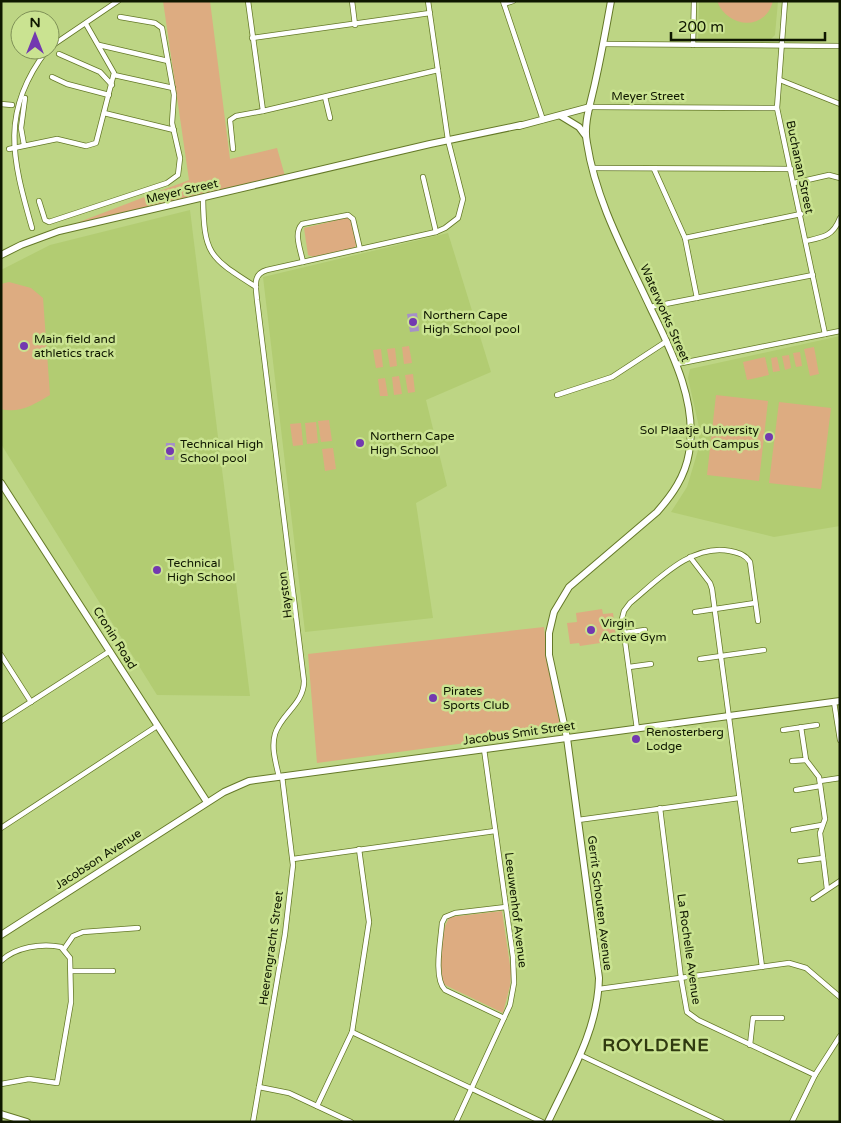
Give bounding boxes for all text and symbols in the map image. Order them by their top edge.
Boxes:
north arrow [10,10,60,60]
scale bar [671,10,825,42]
text: N [29,14,41,31]
text: 200 m [678,18,724,36]
street label: Meyer Street [611,89,685,103]
street label: Buchanan Street [783,119,817,215]
street label: Meyer Street [145,176,220,206]
street label: Waterworks Street [637,262,693,364]
place label: Northern Cape High School pool [423,308,520,336]
marker: Northern Cape High School pool [407,316,419,328]
place label: Main field and athletics track [34,332,116,360]
marker: Main field and athletics track [18,340,30,352]
place label: Sol Plaatje University South Campus [640,423,760,451]
place label: Northern Cape High School [370,429,455,457]
marker: Sol Plaatje University South Campus [763,431,775,443]
place label: Technical High School pool [180,437,263,465]
marker: Northern Cape High School [354,437,366,449]
marker: Technical High School pool [164,445,176,457]
place label: Technical High School [167,556,236,584]
marker: Technical High School [151,564,163,576]
street label: Hayston [275,571,295,619]
street label: Cronin Road [90,604,140,672]
place label: Virgin Active Gym [601,616,667,644]
marker: Virgin Active Gym [585,624,597,636]
place label: Pirates Sports Club [443,684,509,712]
marker: Pirates Sports Club [427,692,439,704]
street label: Jacobus Smit Street [462,718,576,748]
place label: Renosterberg Lodge [646,725,724,753]
marker: Renosterberg Lodge [630,733,642,745]
street label: Jacobson Avenue [52,826,144,892]
street label: Gerrit Schouten Avenue [585,835,615,972]
street label: Leeuwenhof Avenue [502,851,530,969]
street label: Heerengracht Street [256,889,286,1006]
street label: La Rochelle Avenue [674,893,704,1006]
district label: ROYLDENE [602,1034,710,1056]

